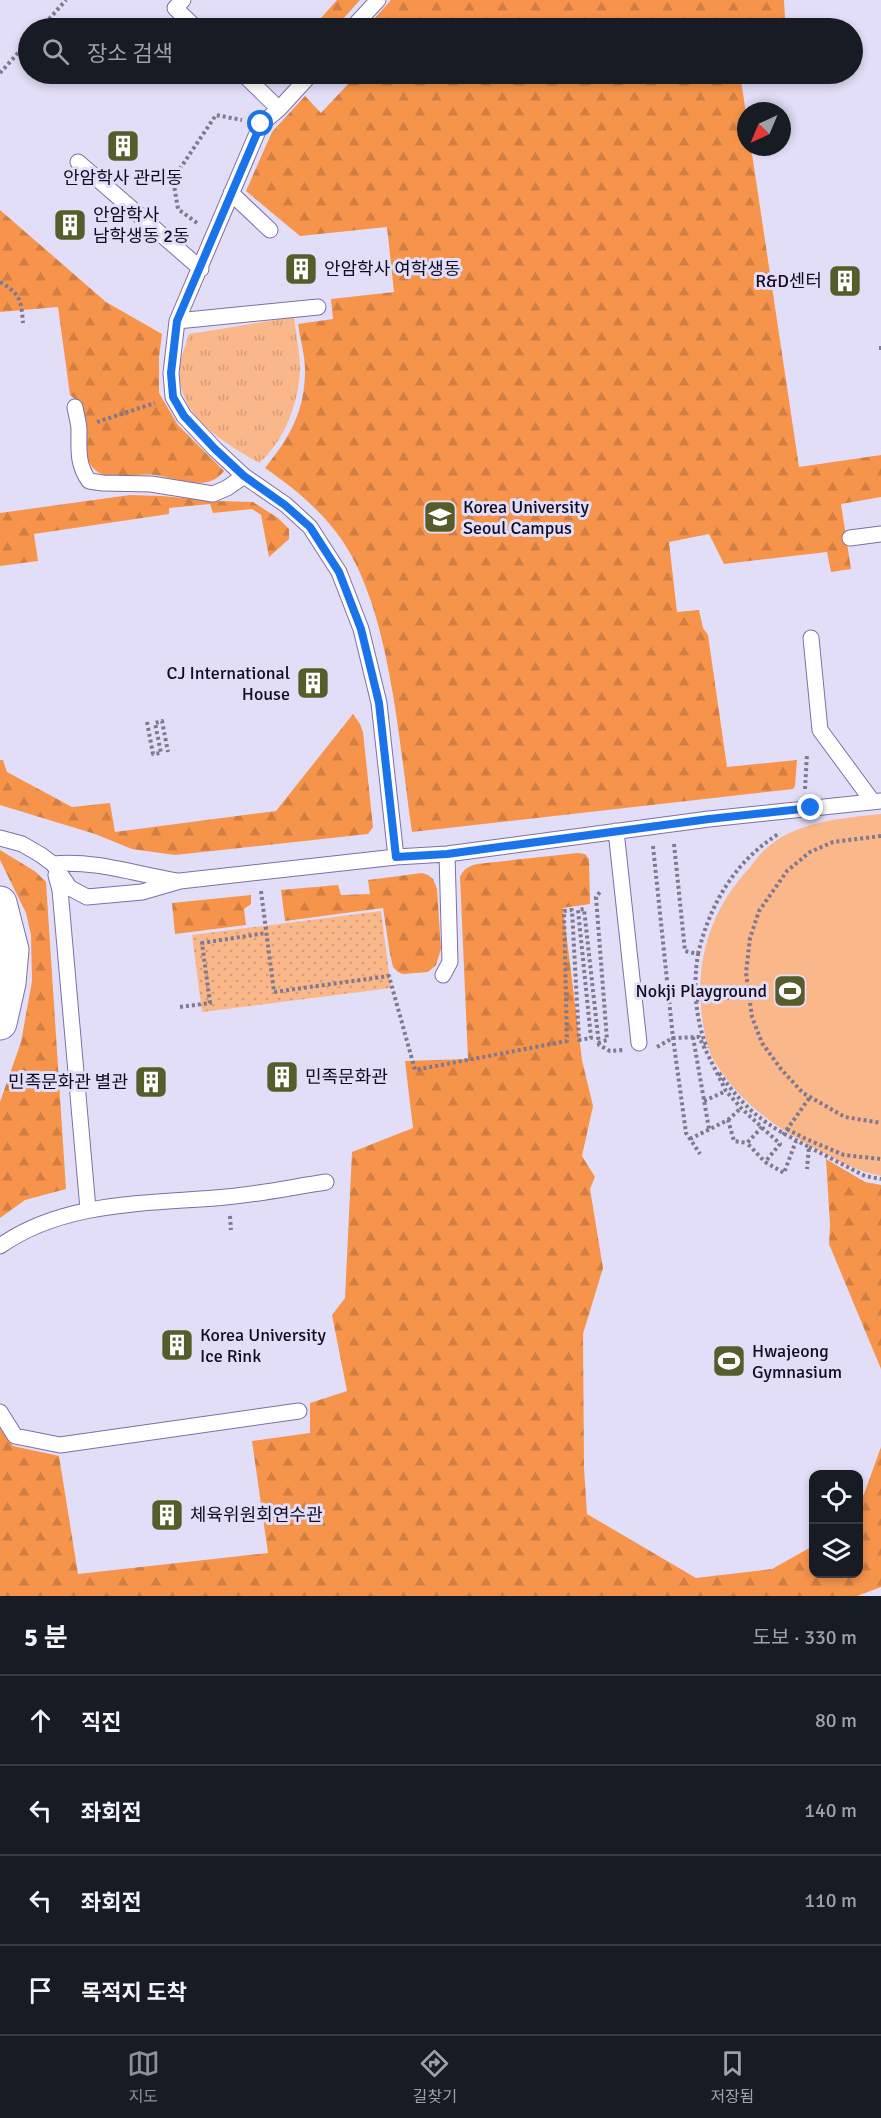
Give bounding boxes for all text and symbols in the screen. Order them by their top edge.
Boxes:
search box [18,18,863,84]
icon: search [39,35,72,68]
text: 장소 검색 [87,40,173,67]
north arrow [737,102,791,156]
route start [247,110,273,136]
building icon: 안암학사 관리동 [105,128,141,164]
place label: 안암학사 관리동 [63,167,183,189]
place label: 안암학사 남학생동 2동 [93,204,189,247]
building icon: 안암학사 남학생동 2동 [52,207,88,243]
building icon: 안암학사 여학생동 [283,251,319,287]
place label: 안암학사 여학생동 [324,258,460,280]
building icon: R&D센터 [827,263,863,299]
place label: R&D센터 [755,270,822,292]
place label: Korea University Seoul Campus [463,496,589,539]
school or university icon: Korea University Seoul Campus [422,499,458,535]
place label: CJ International House [167,662,290,705]
building icon: CJ International House [295,665,331,701]
route end [797,794,823,820]
sports icon: Nokji Playground [772,973,808,1009]
place label: Nokji Playground [636,980,767,1002]
building icon: 민족문화관 [264,1059,300,1095]
building icon: 민족문화관 별관 [133,1064,169,1100]
place label: 민족문화관 [305,1066,388,1088]
place label: 민족문화관 별관 [8,1071,128,1093]
place label: Korea University Ice Rink [200,1324,326,1367]
building icon: Korea University Ice Rink [159,1327,195,1363]
place label: Hwajeong Gymnasium [752,1340,842,1383]
sports icon: Hwajeong Gymnasium [711,1343,747,1379]
map controls [809,1470,863,1578]
button: locate [809,1470,863,1524]
building icon: 체육위원회연수관 [149,1497,185,1533]
place label: 체육위원회연수관 [190,1504,323,1526]
button: layers [809,1524,863,1578]
text: 5 분 [24,1622,68,1654]
text: 도보 · 330 m [753,1625,857,1650]
icon: ahead [24,1704,57,1737]
text: 80 m [815,1708,857,1733]
text: 직진 [81,1709,121,1736]
icon: left [24,1794,57,1827]
text: 140 m [804,1798,857,1823]
text: 좌회전 [81,1799,142,1826]
icon: left [24,1884,57,1917]
text: 110 m [804,1888,857,1913]
text: 좌회전 [81,1889,142,1916]
icon: arrive [24,1974,57,2007]
text: 목적지 도착 [81,1979,187,2006]
tab: 지도 [127,2047,160,2107]
tab: 길찾기 [413,2047,457,2107]
tab: 저장됨 [710,2047,754,2107]

